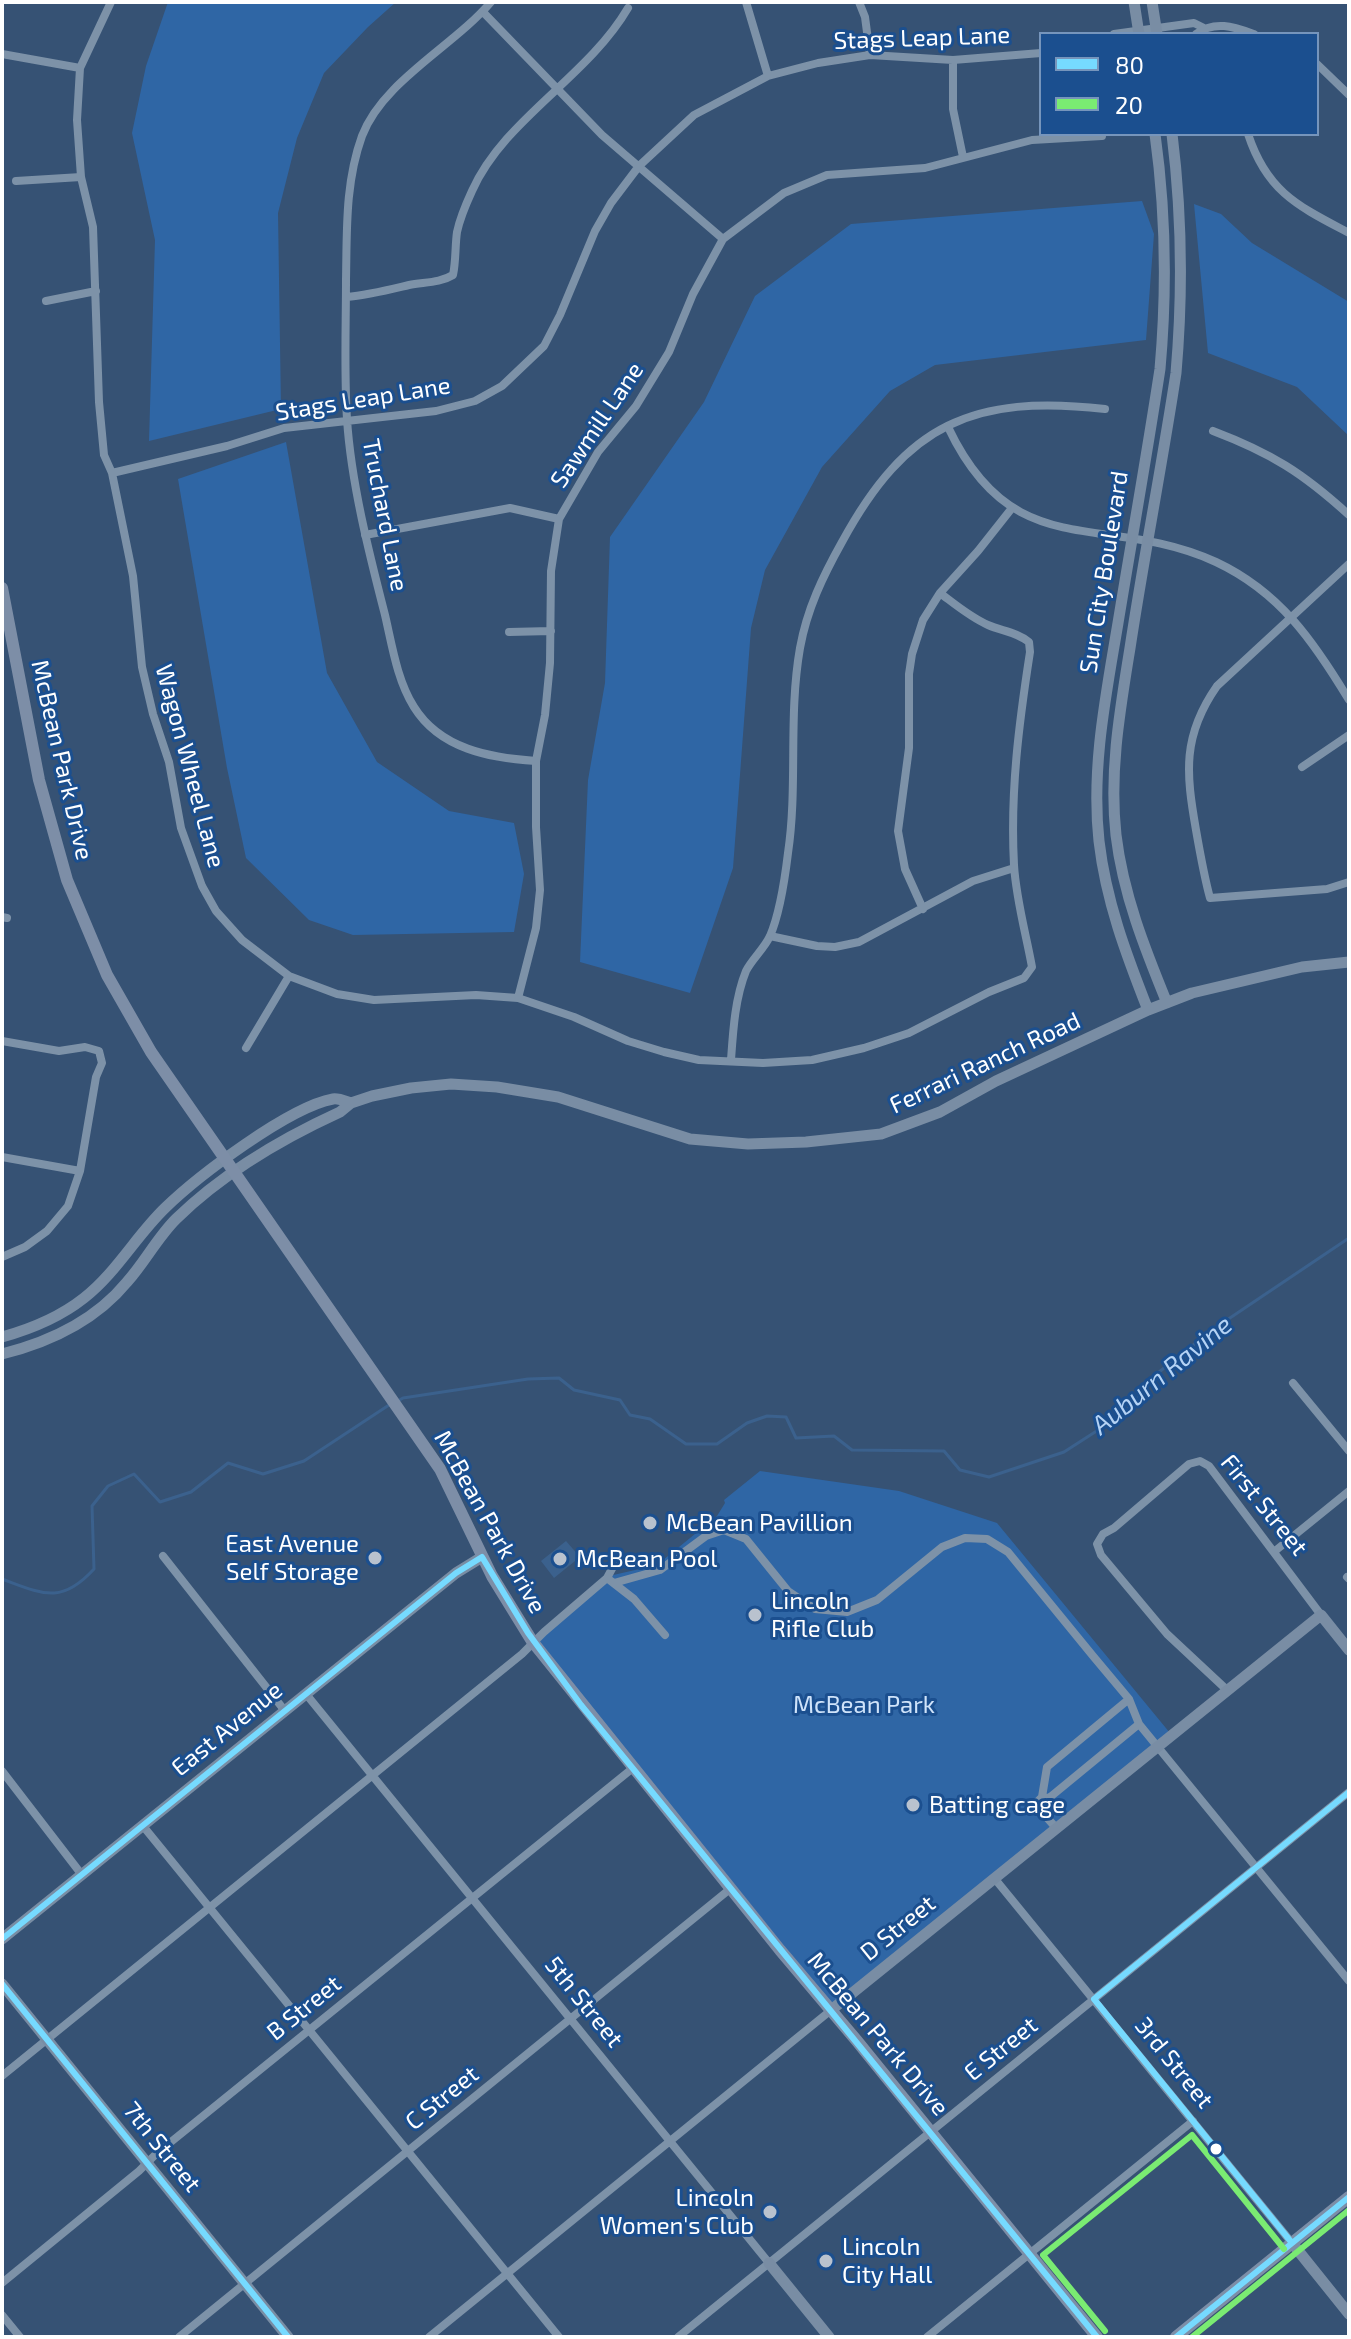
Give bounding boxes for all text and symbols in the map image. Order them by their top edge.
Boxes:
street label: Stags Leap Lane [833,21,1011,55]
legend [1039,32,1319,136]
text: 80 [1115,50,1144,79]
text: 20 [1115,90,1143,119]
street label: Sawmill Lane [544,357,650,493]
street label: Stags Leap Lane [274,371,452,427]
street label: Truchard Lane [356,436,414,594]
street label: Sun City Boulevard [1074,469,1134,675]
street label: McBean Park Drive [25,657,99,863]
street label: Wagon Wheel Lane [149,661,231,871]
street label: Ferrari Ranch Road [885,1006,1085,1120]
water label: Auburn Ravine [1085,1309,1239,1441]
street label: McBean Park Drive [428,1426,552,1618]
street label: First Street [1214,1449,1314,1561]
place label: McBean Pavillion [666,1509,853,1537]
marker: McBean Pavillion [641,1514,659,1532]
place label: East Avenue Self Storage [225,1530,359,1586]
place label: McBean Pool [576,1545,717,1573]
marker: East Avenue Self Storage [366,1549,384,1567]
marker: McBean Pool [551,1550,569,1568]
place label: Lincoln Rifle Club [771,1587,874,1643]
marker: Lincoln Rifle Club [746,1606,764,1624]
street label: East Avenue [166,1676,288,1782]
park label: McBean Park [793,1691,935,1719]
place label: Batting cage [929,1791,1065,1819]
marker: Batting cage [904,1796,922,1814]
street label: D Street [855,1889,941,1967]
street label: McBean Park Drive [801,1946,955,2122]
street label: 5th Street [539,1951,629,2053]
street label: B Street [261,1969,347,2047]
street label: E Street [959,2011,1043,2087]
street label: 3rd Street [1129,2012,1219,2114]
street label: C Street [400,2060,484,2136]
street label: 7th Street [117,2096,207,2198]
unlabelled marker [1208,2141,1224,2157]
place label: Lincoln Women's Club [600,2184,754,2240]
marker: Lincoln Women's Club [761,2203,779,2221]
place label: Lincoln City Hall [842,2233,932,2289]
marker: Lincoln City Hall [817,2252,835,2270]

